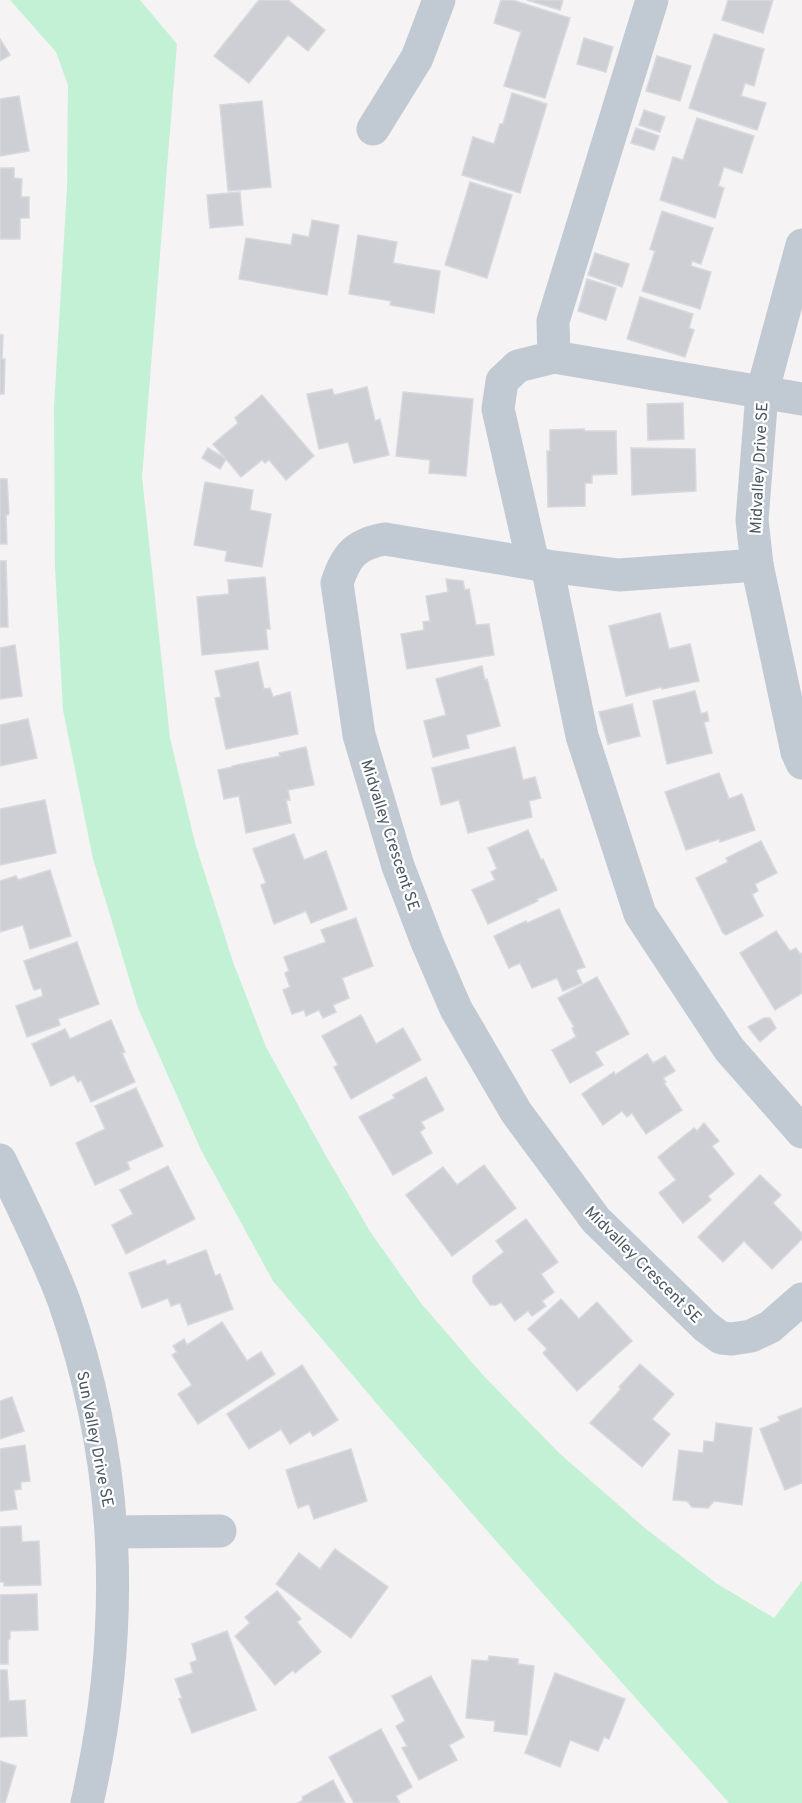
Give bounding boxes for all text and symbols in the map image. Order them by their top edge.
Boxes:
street label: Midvalley Drive SE [747,402,773,535]
street label: Midvalley Crescent SE [355,758,423,914]
street label: Midvalley Crescent SE [580,1203,705,1328]
street label: Sun Valley Drive SE [71,1370,117,1509]

